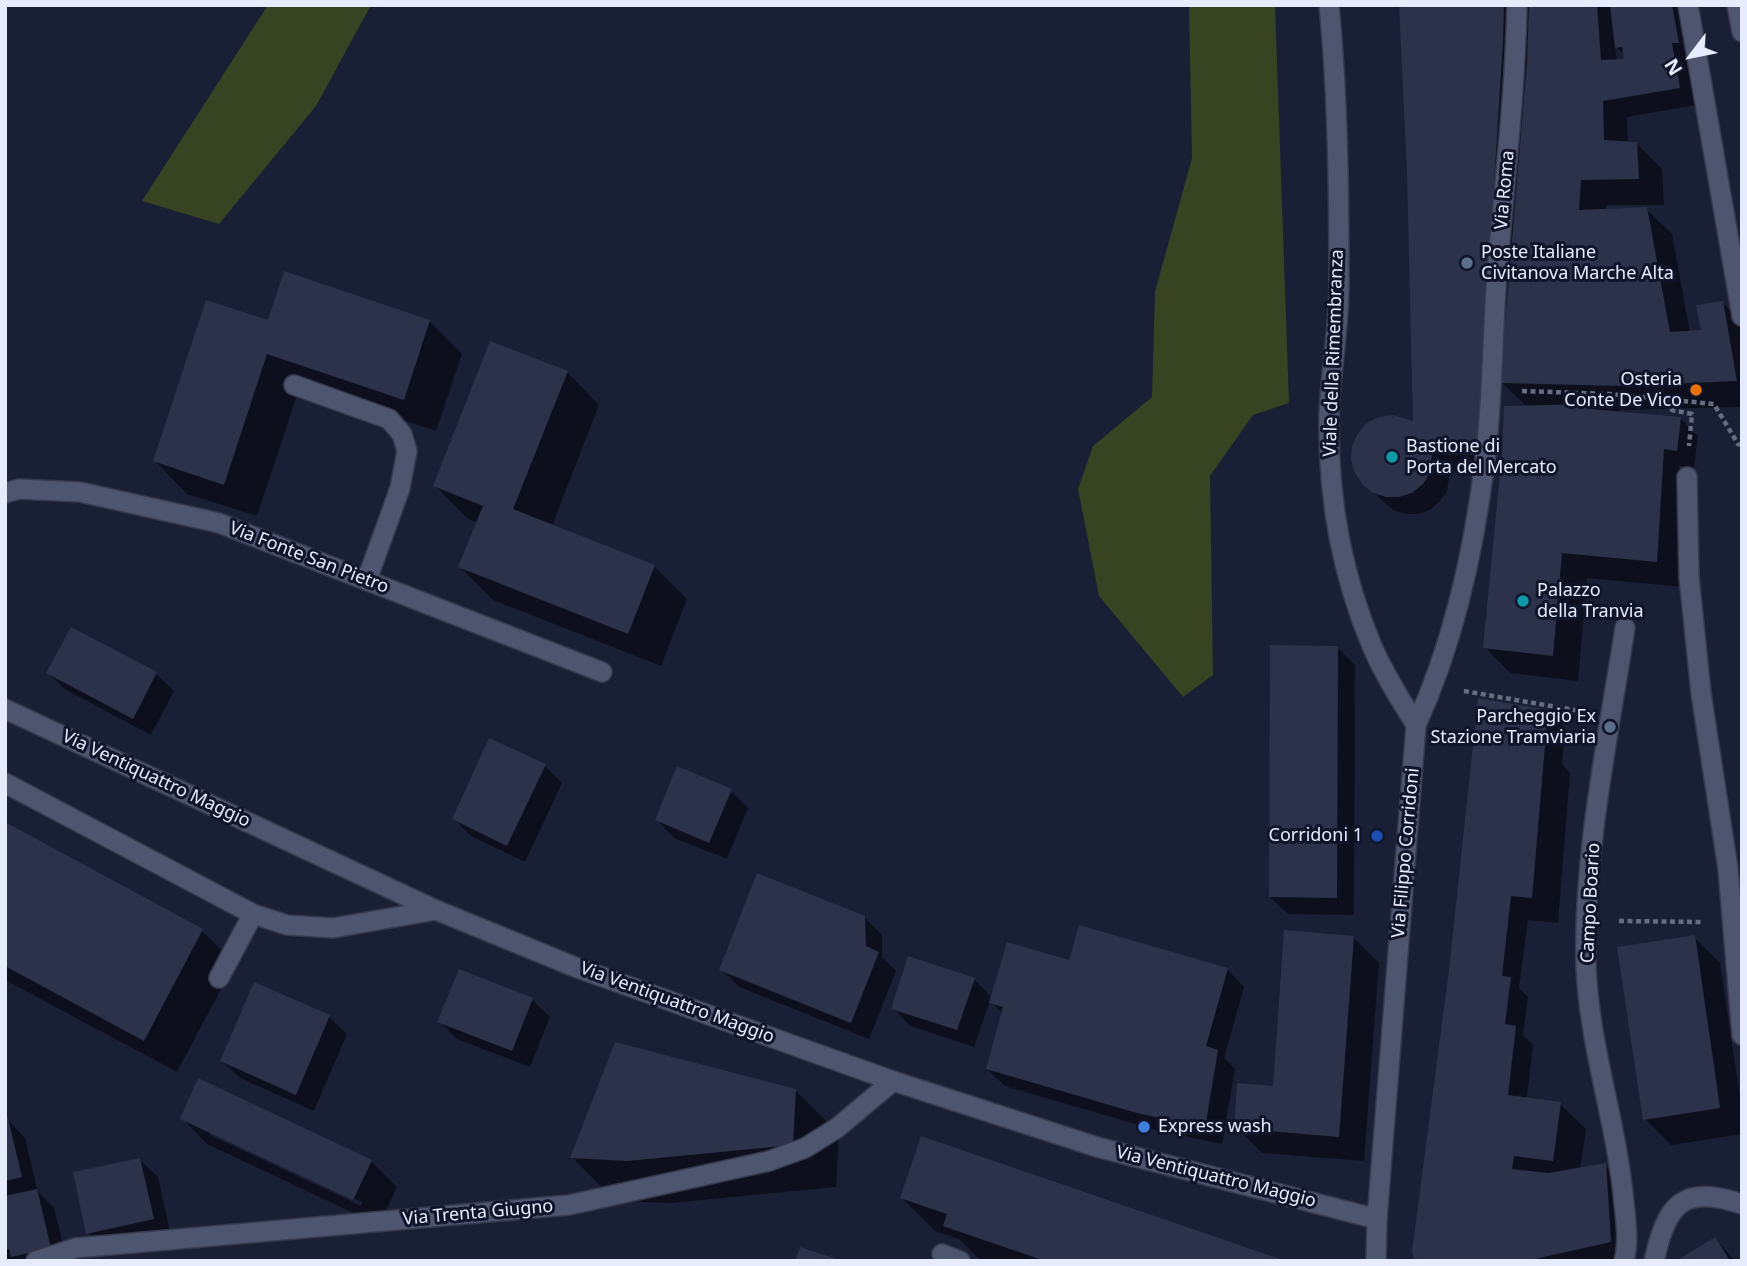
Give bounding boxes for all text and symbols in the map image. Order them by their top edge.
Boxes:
north arrow [1656,21,1726,91]
text: N [1658,54,1688,81]
street label: Via Roma [1491,150,1519,230]
place label: Poste Italiane Civitanova Marche Alta [1481,242,1674,284]
street label: Viale della Rimembranza [1320,249,1348,457]
marker: Poste Italiane Civitanova Marche Alta [1459,255,1475,271]
place label: Osteria Conte De Vico [1564,369,1682,412]
marker: Osteria Conte De Vico [1688,382,1704,398]
place label: Bastione di Porta del Mercato [1406,436,1557,478]
marker: Bastione di Porta del Mercato [1384,449,1400,465]
street label: Via Fonte San Pietro [226,518,392,598]
place label: Palazzo della Tranvia [1537,580,1644,622]
marker: Palazzo della Tranvia [1515,593,1531,609]
place label: Parcheggio Ex Stazione Tramviaria [1430,706,1596,748]
marker: Parcheggio Ex Stazione Tramviaria [1602,719,1618,735]
street label: Via Ventiquattro Maggio [58,726,254,832]
street label: Via Filippo Corridoni [1388,767,1424,939]
place label: Corridoni 1 [1269,825,1363,847]
marker: Corridoni 1 [1369,828,1385,844]
street label: Campo Boario [1577,842,1605,964]
street label: Via Ventiquattro Maggio [577,958,777,1048]
place label: Express wash [1158,1116,1272,1138]
marker: Express wash [1136,1119,1152,1135]
street label: Via Ventiquattro Maggio [1114,1142,1318,1212]
street label: Via Trenta Giugno [402,1196,554,1230]

